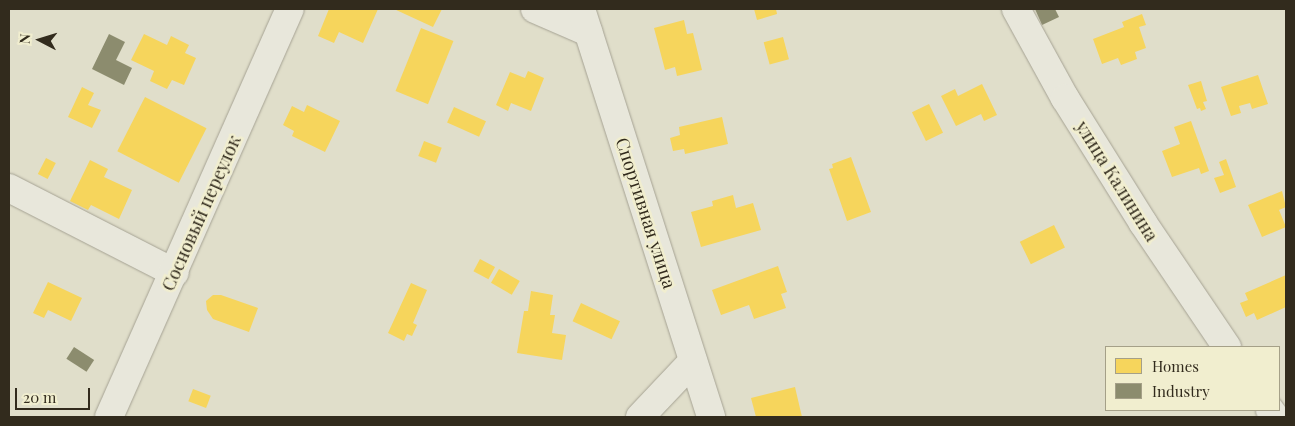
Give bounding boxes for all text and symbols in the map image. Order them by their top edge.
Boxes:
north arrow [15,15,65,65]
text: N [15,33,34,45]
street label: улица Калинина [1071,117,1163,245]
street label: Сосновый переулок [157,132,245,294]
street label: Спортивная улица [611,135,681,291]
legend [1105,346,1280,411]
text: Homes [1152,356,1199,376]
scale bar [18,378,92,410]
text: Industry [1152,381,1210,401]
text: 20 m [23,387,56,407]

